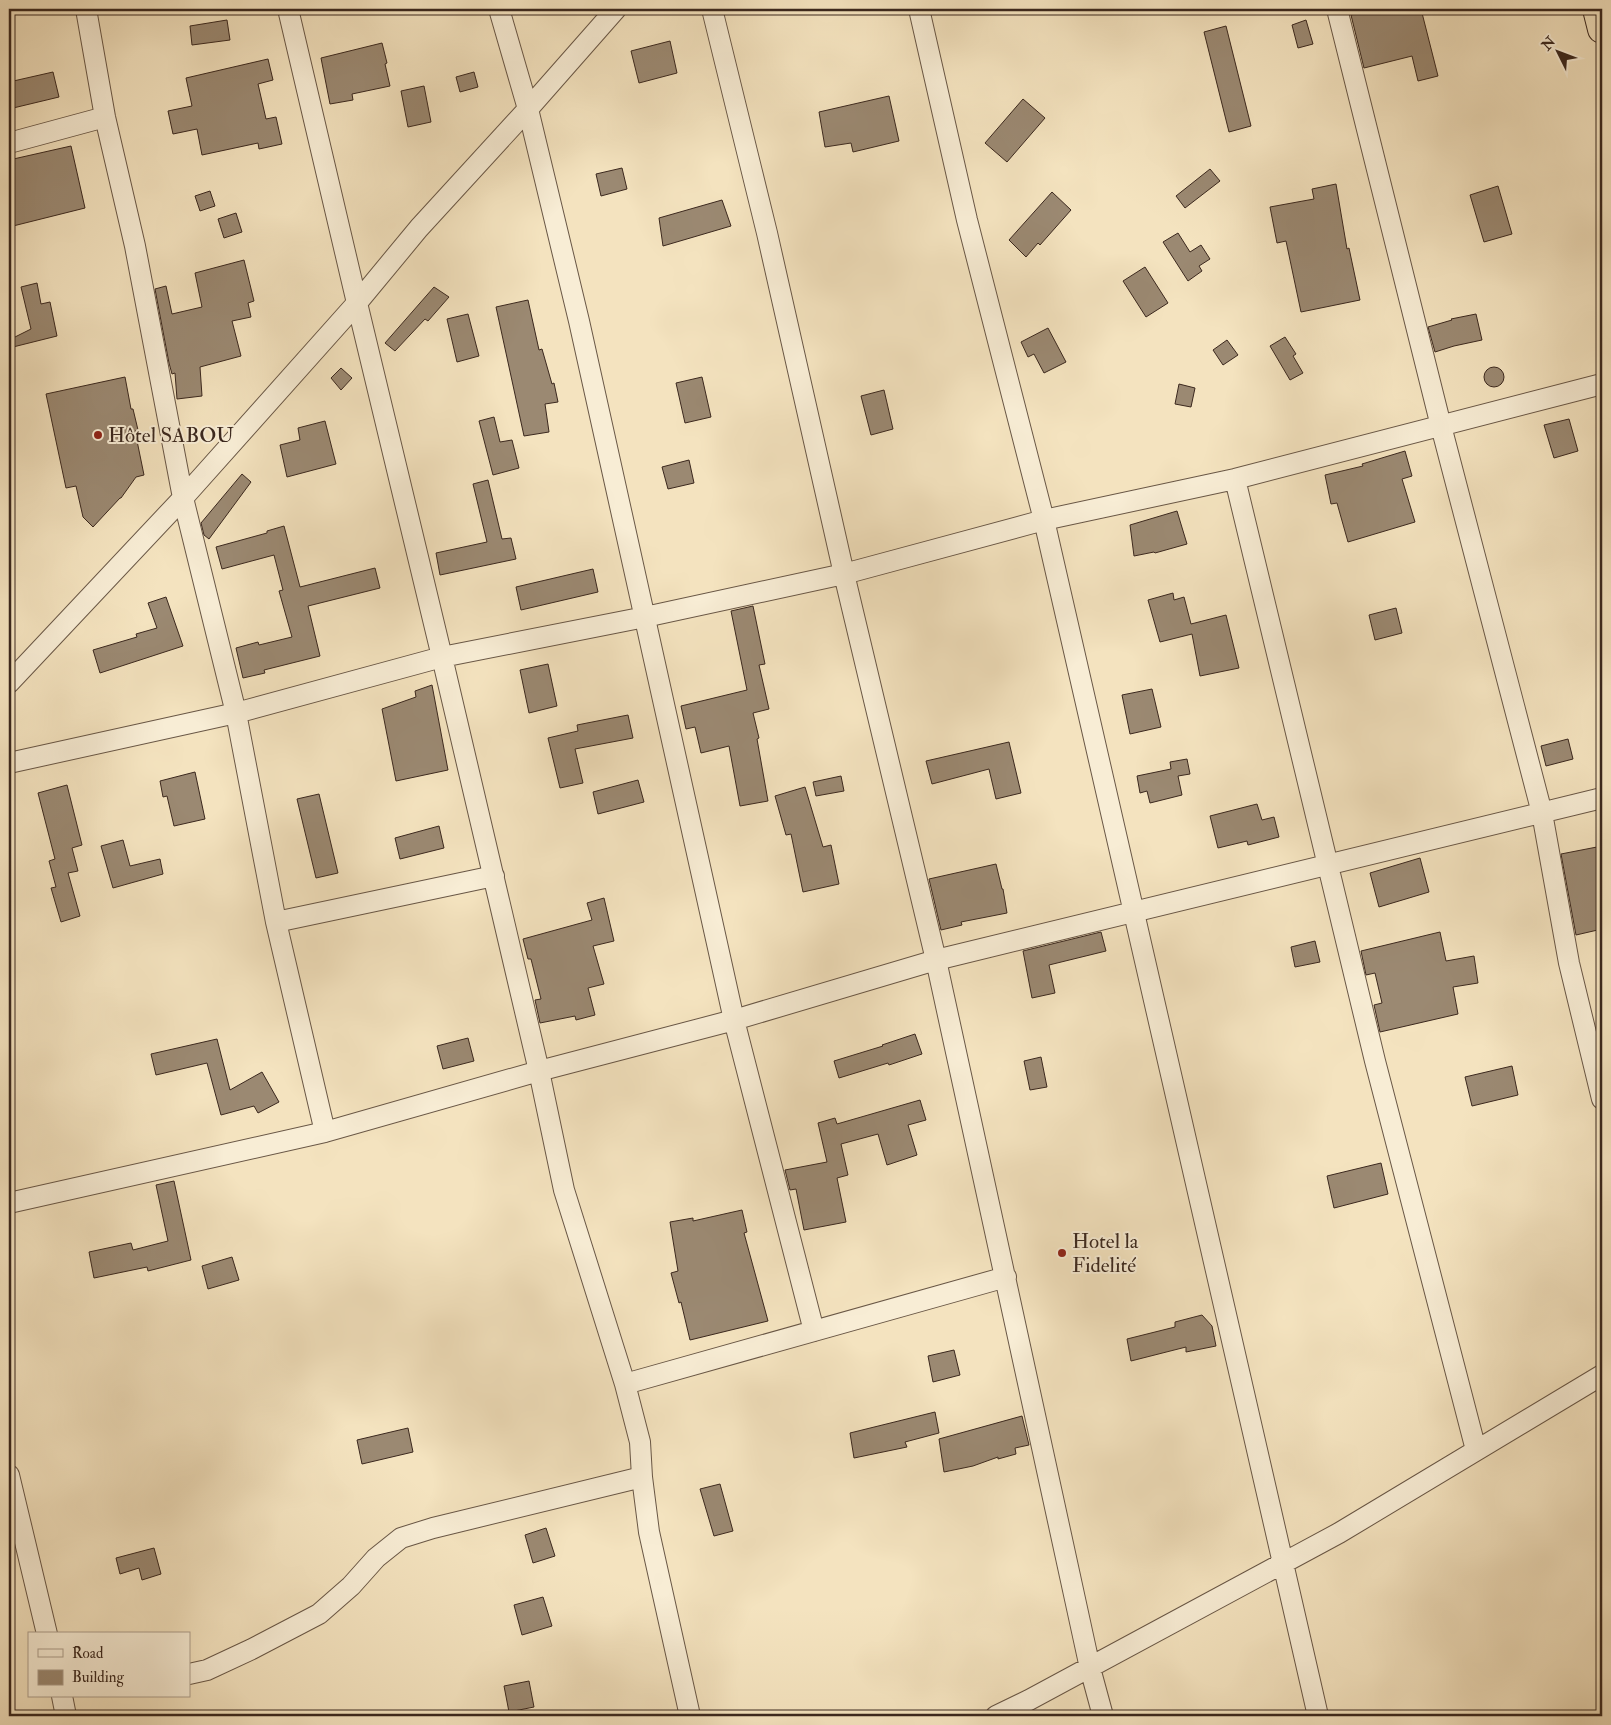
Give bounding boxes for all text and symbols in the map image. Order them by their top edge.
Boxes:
north arrow [1534,28,1584,78]
text: N [1538,33,1560,55]
place label: Hôtel SABOU [108,422,234,449]
marker: Hôtel SABOU [92,429,104,441]
place label: Hotel la Fidelité [1072,1228,1139,1279]
marker: Hotel la Fidelité [1056,1247,1068,1259]
legend [28,1632,190,1698]
text: Road [72,1644,104,1663]
text: Building [72,1668,124,1687]

